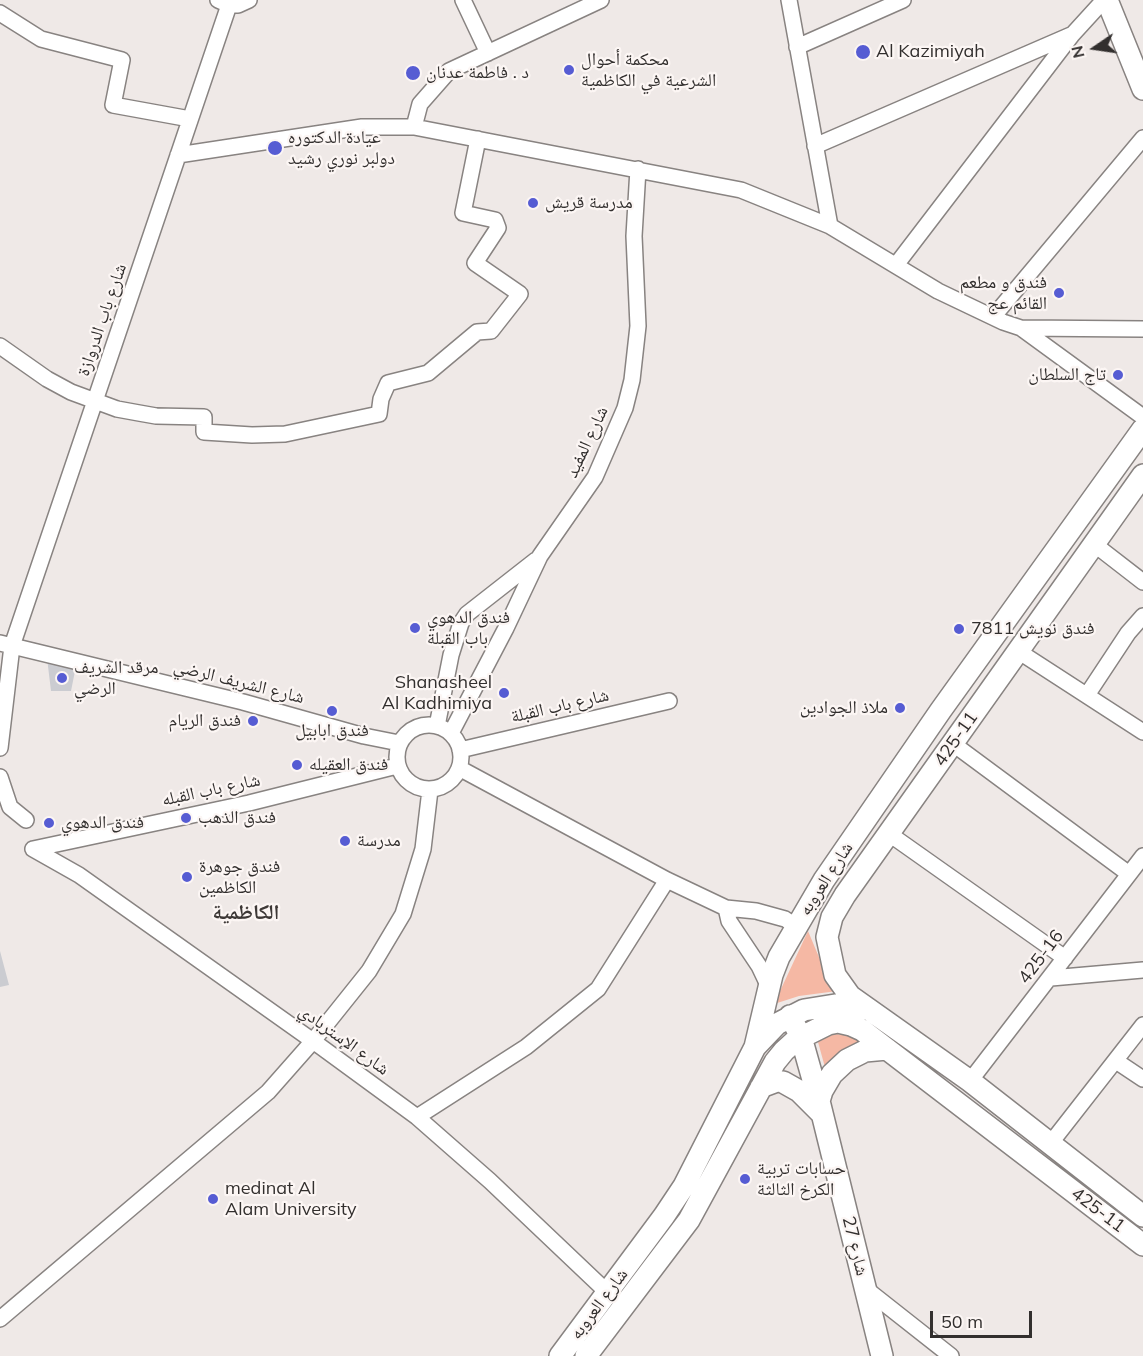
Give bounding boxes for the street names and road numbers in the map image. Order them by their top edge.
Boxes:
street label: شارع باب الدروازة [73,261,131,379]
street label: شارع المفيد [561,403,613,481]
street label: شارع الشريف الرضي [172,655,306,709]
street label: شارع باب القبلة [509,684,611,728]
street label: 425-11 [929,708,983,770]
street label: شارع باب القبله [160,769,262,811]
street label: شارع العروبه [794,838,858,920]
street label: 425-16 [1014,926,1068,988]
street label: شارع الإستربادي [295,1000,393,1080]
street label: 425-11 [1067,1183,1129,1237]
street label: شارع 27 [837,1214,873,1278]
street label: شارع العروبه [565,1264,633,1344]

